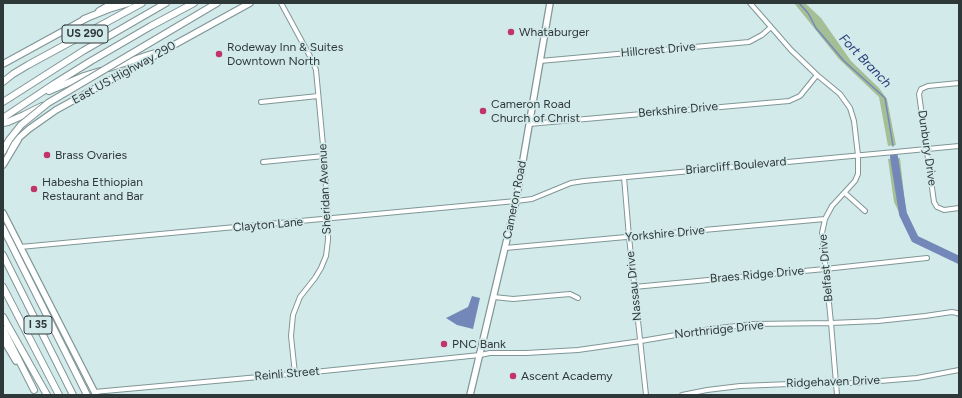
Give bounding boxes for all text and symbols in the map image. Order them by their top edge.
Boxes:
road number: US 290 [62,25,108,43]
place label: Whataburger [519,25,589,39]
marker: Whataburger [506,27,516,37]
water label: Fort Branch [836,31,894,91]
street label: East US Highway 290 [70,39,178,107]
place label: Rodeway Inn & Suites Downtown North [227,40,343,68]
street label: Hillcrest Drive [620,40,696,60]
marker: Rodeway Inn & Suites Downtown North [214,49,224,59]
place label: Cameron Road Church of Christ [491,97,580,125]
street label: Berkshire Drive [637,99,719,121]
marker: Cameron Road Church of Christ [478,106,488,116]
street label: Dunbury Drive [915,109,939,187]
street label: Sheridan Avenue [315,143,335,235]
place label: Brass Ovaries [55,148,127,162]
marker: Brass Ovaries [42,150,52,160]
street label: Briarcliff Boulevard [685,154,787,178]
street label: Cameron Road [500,159,530,241]
place label: Habesha Ethiopian Restaurant and Bar [42,175,144,203]
marker: Habesha Ethiopian Restaurant and Bar [29,184,39,194]
street label: Clayton Lane [232,215,304,235]
street label: Yorkshire Drive [625,223,705,245]
street label: Belfast Drive [816,234,836,302]
street label: Nassau Drive [623,250,645,322]
street label: Braes Ridge Drive [709,264,805,286]
road number: I 35 [24,316,52,334]
street label: Northridge Drive [674,318,764,342]
place label: PNC Bank [452,337,506,351]
marker: PNC Bank [439,339,449,349]
street label: Reinli Street [254,364,320,384]
place label: Ascent Academy [521,369,613,383]
marker: Ascent Academy [508,371,518,381]
street label: Ridgehaven Drive [786,373,880,391]

